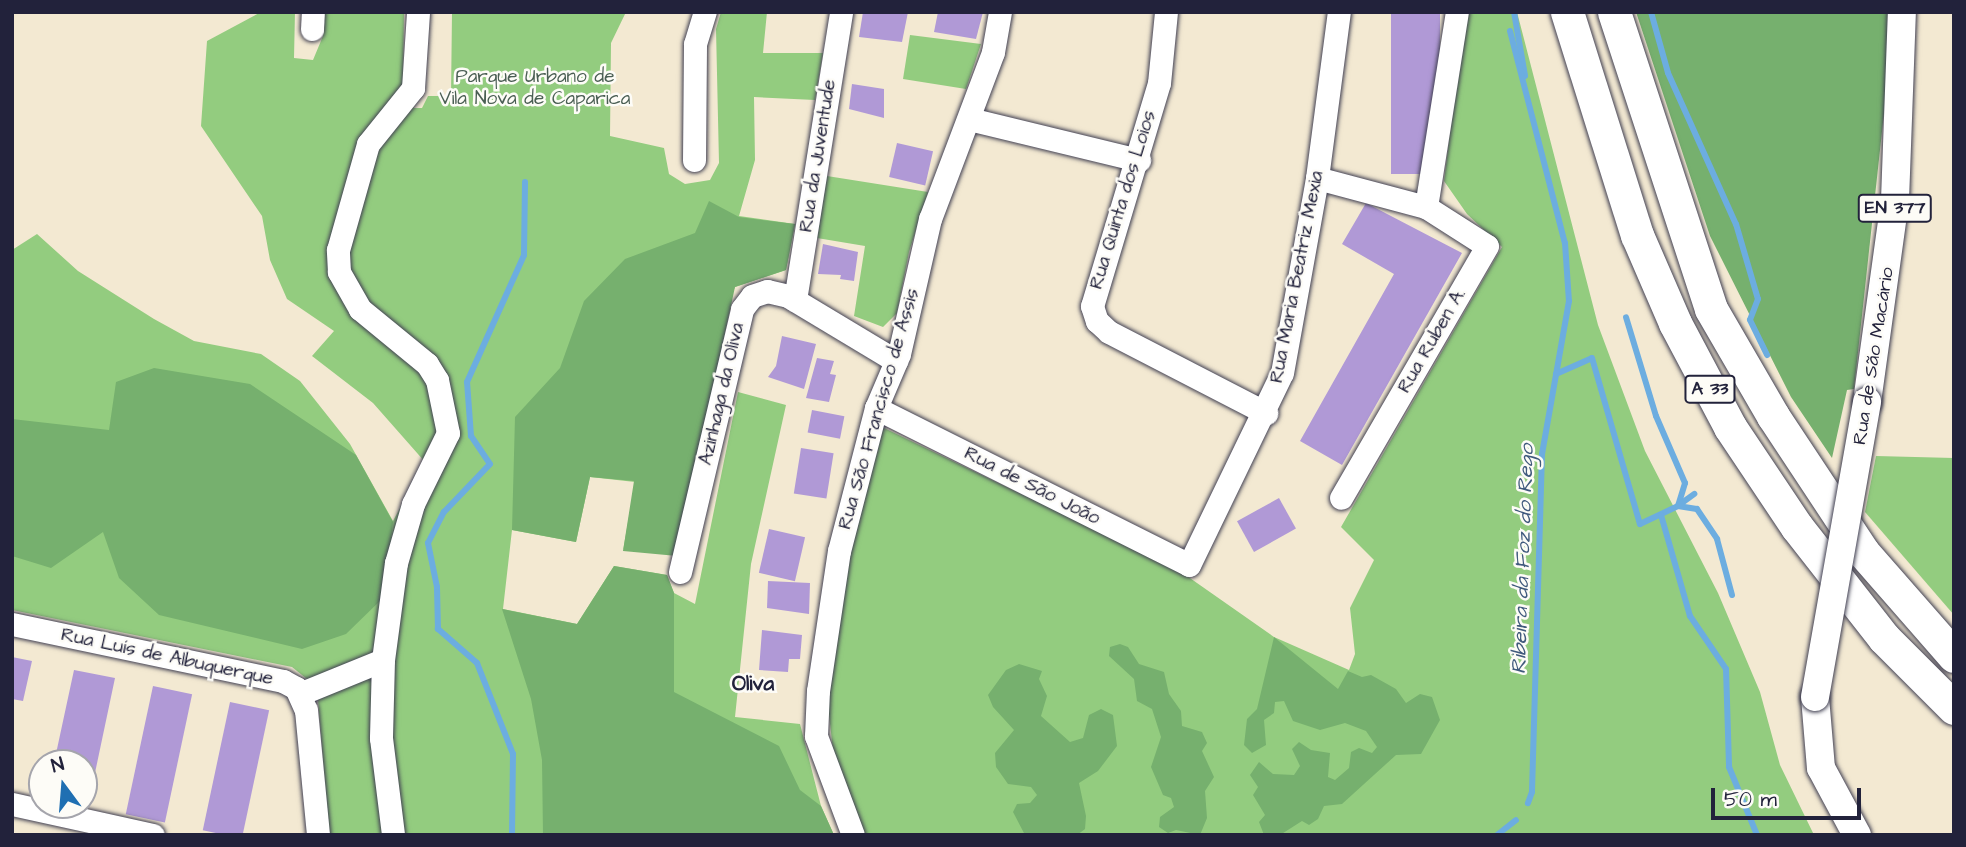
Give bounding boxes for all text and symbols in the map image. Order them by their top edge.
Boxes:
park label: Parque Urbano de Vila Nova de Caparica [440,66,630,110]
street label: Rua da Juventude [795,78,841,234]
street label: Rua Quinta dos Loios [1085,108,1161,292]
street label: Rua Maria Beatriz Mexia [1265,169,1329,385]
road number: EN 377 [1856,194,1934,223]
street label: Rua de São Macário [1849,266,1899,446]
street label: Rua Ruben A. [1393,285,1471,397]
street label: Rua São Francisco de Assis [834,286,924,532]
street label: Azinhaga da Oliva [695,321,749,467]
road number: A 33 [1684,374,1736,404]
street label: Rua de São João [960,442,1104,530]
water label: Ribeira da Foz do Rego [1506,444,1540,674]
street label: Rua Luís de Albuquerque [59,623,275,691]
district label: Oliva [732,671,774,697]
north arrow [28,749,98,819]
text: N [48,751,67,780]
scale bar [1714,774,1864,818]
text: 50 m [1724,785,1777,814]

